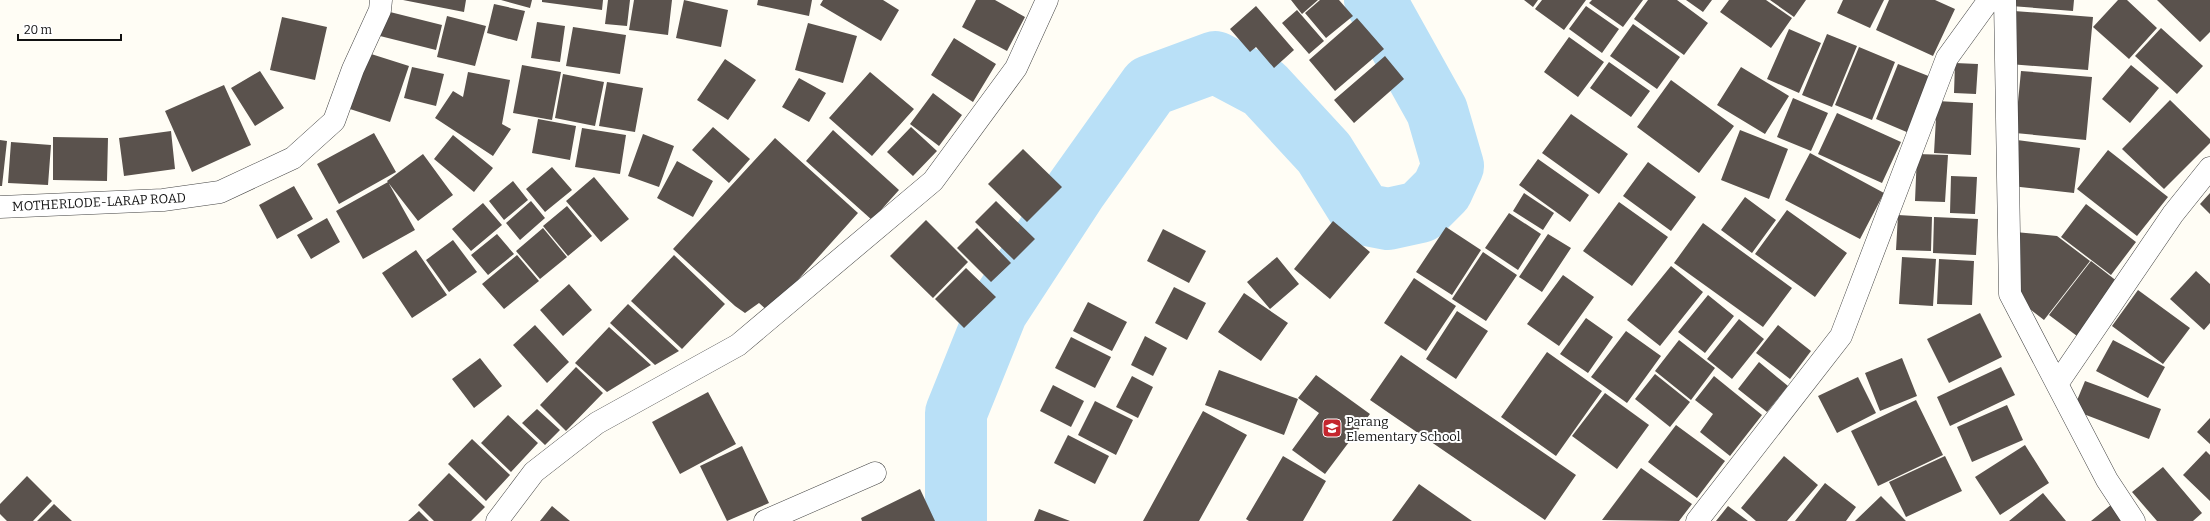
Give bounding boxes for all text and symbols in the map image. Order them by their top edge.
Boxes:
scale bar [18,16,121,42]
text: 20 m [24,23,53,37]
street label: MOTHERLODE-LARAP ROAD [12,190,186,214]
place label: Parang Elementary School [1346,414,1461,444]
school or university icon: Parang Elementary School [1321,417,1343,439]

